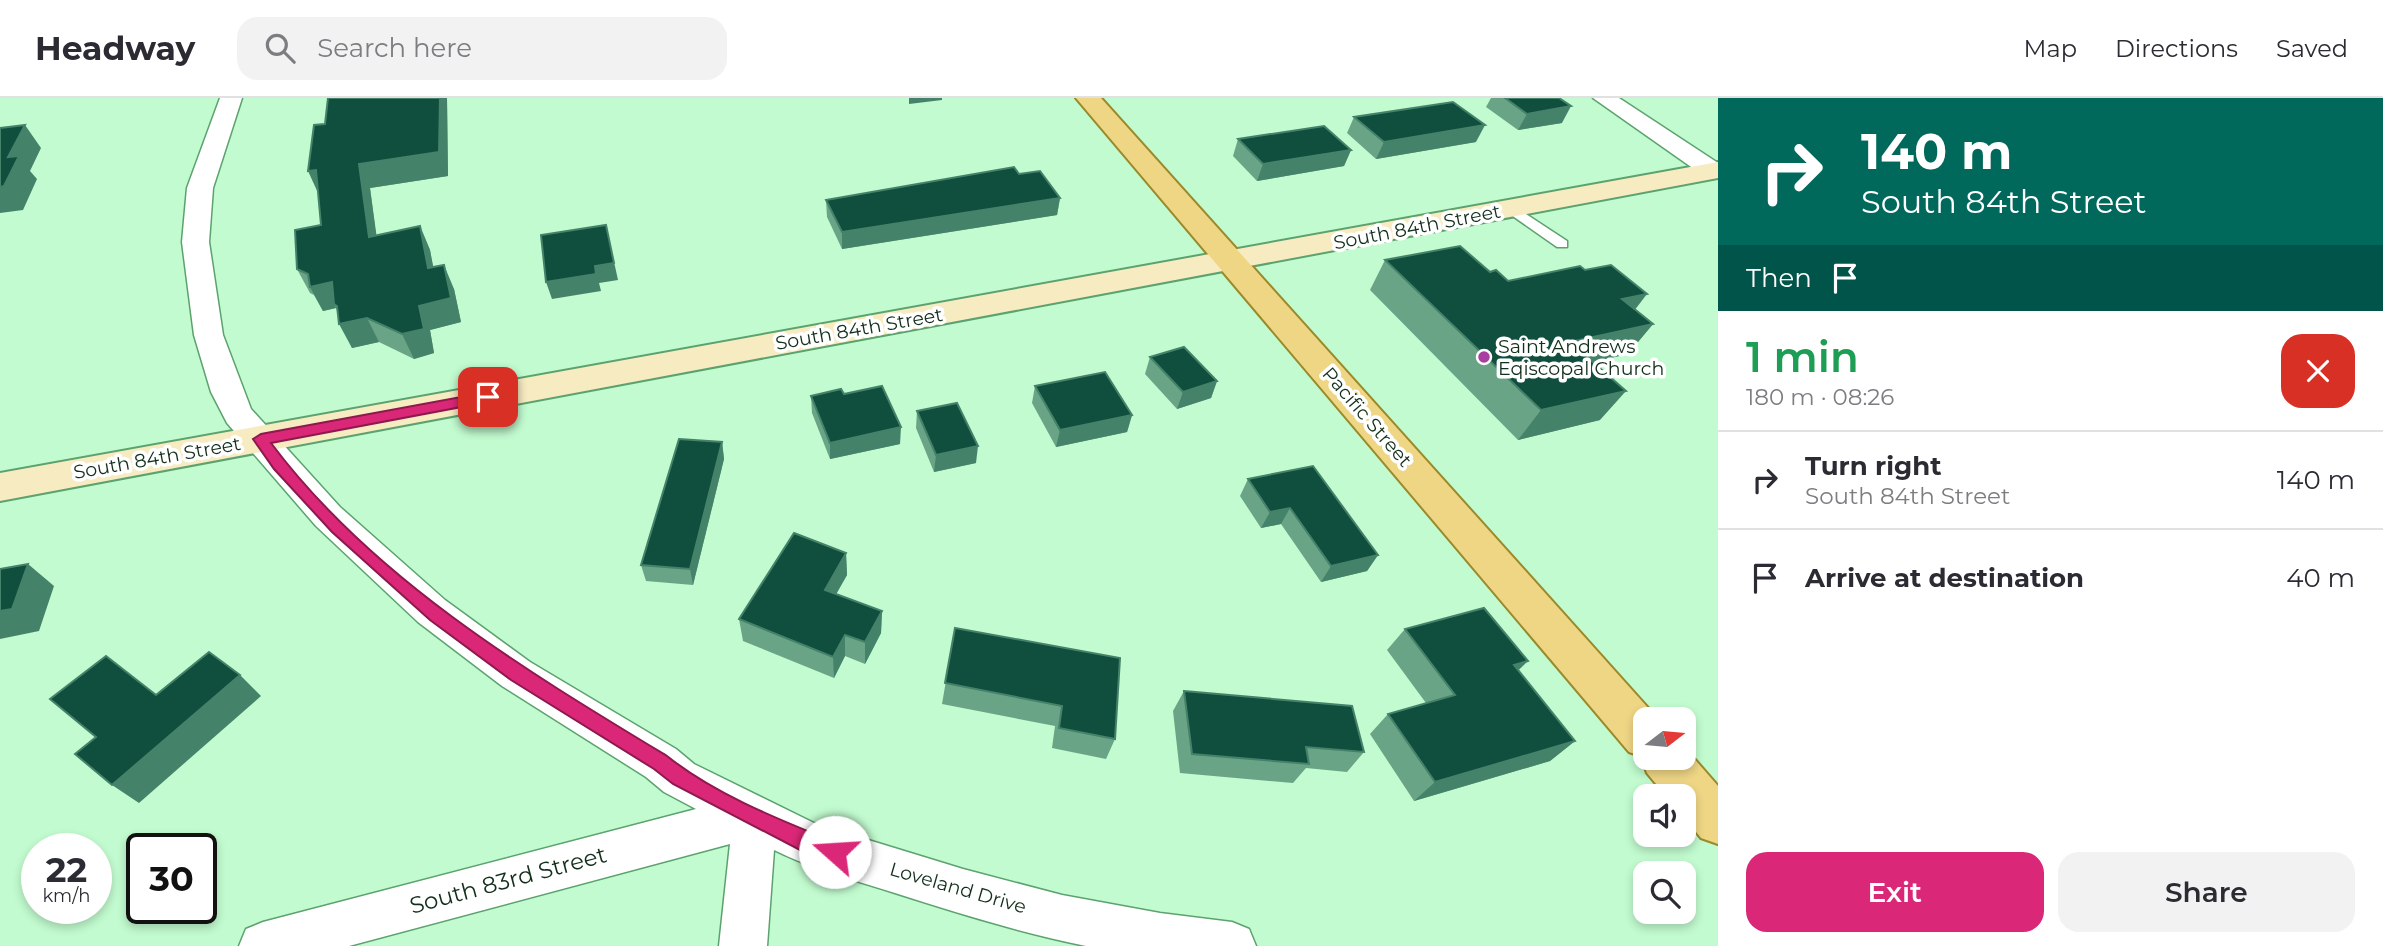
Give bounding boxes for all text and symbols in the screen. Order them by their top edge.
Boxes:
search box [237,17,727,80]
text: Headway [35,28,195,68]
icon: search [261,29,299,67]
text: Search here [317,32,472,64]
text: Map [2024,34,2077,63]
text: Directions [2115,34,2238,63]
text: Saved [2276,34,2348,63]
text: 140 m [1861,122,2013,181]
icon: right [1746,126,1837,217]
text: South 84th Street [1861,182,2147,221]
street label: South 84th Street [1332,199,1503,254]
icon: arrive [1826,259,1864,297]
text: Then [1746,262,1812,294]
street label: South 84th Street [774,303,945,355]
text: 1 min [1746,331,1859,383]
button: close [2281,334,2355,408]
place label: Saint Andrews Eqiscopal Church [1498,335,1664,380]
marker: Saint Andrews Eqiscopal Church [1476,349,1492,365]
street label: Pacific Street [1317,362,1417,472]
pin [458,367,518,427]
icon: arrive [469,378,507,416]
text: 180 m · 08:26 [1746,383,1894,411]
street label: South 84th Street [72,432,243,484]
text: Turn right [1805,450,1941,482]
icon: right [1746,461,1784,499]
text: 140 m [2277,464,2355,496]
text: South 84th Street [1805,482,2010,510]
icon: arrive [1746,559,1784,597]
text: Arrive at destination [1805,562,2084,594]
text: 40 m [2286,562,2355,594]
north arrow [1633,707,1696,770]
map controls [1633,707,1696,924]
button: sound [1633,784,1696,847]
position arrow [798,815,872,889]
speed limit sign: 30 [126,833,217,924]
street label: South 83rd Street [406,840,610,920]
text: 22 [46,848,87,891]
button: Exit [1746,852,2044,932]
button: Share [2058,852,2355,932]
street label: Loveland Drive [887,858,1029,918]
button: search [1633,861,1696,924]
text: km/h [42,885,91,907]

